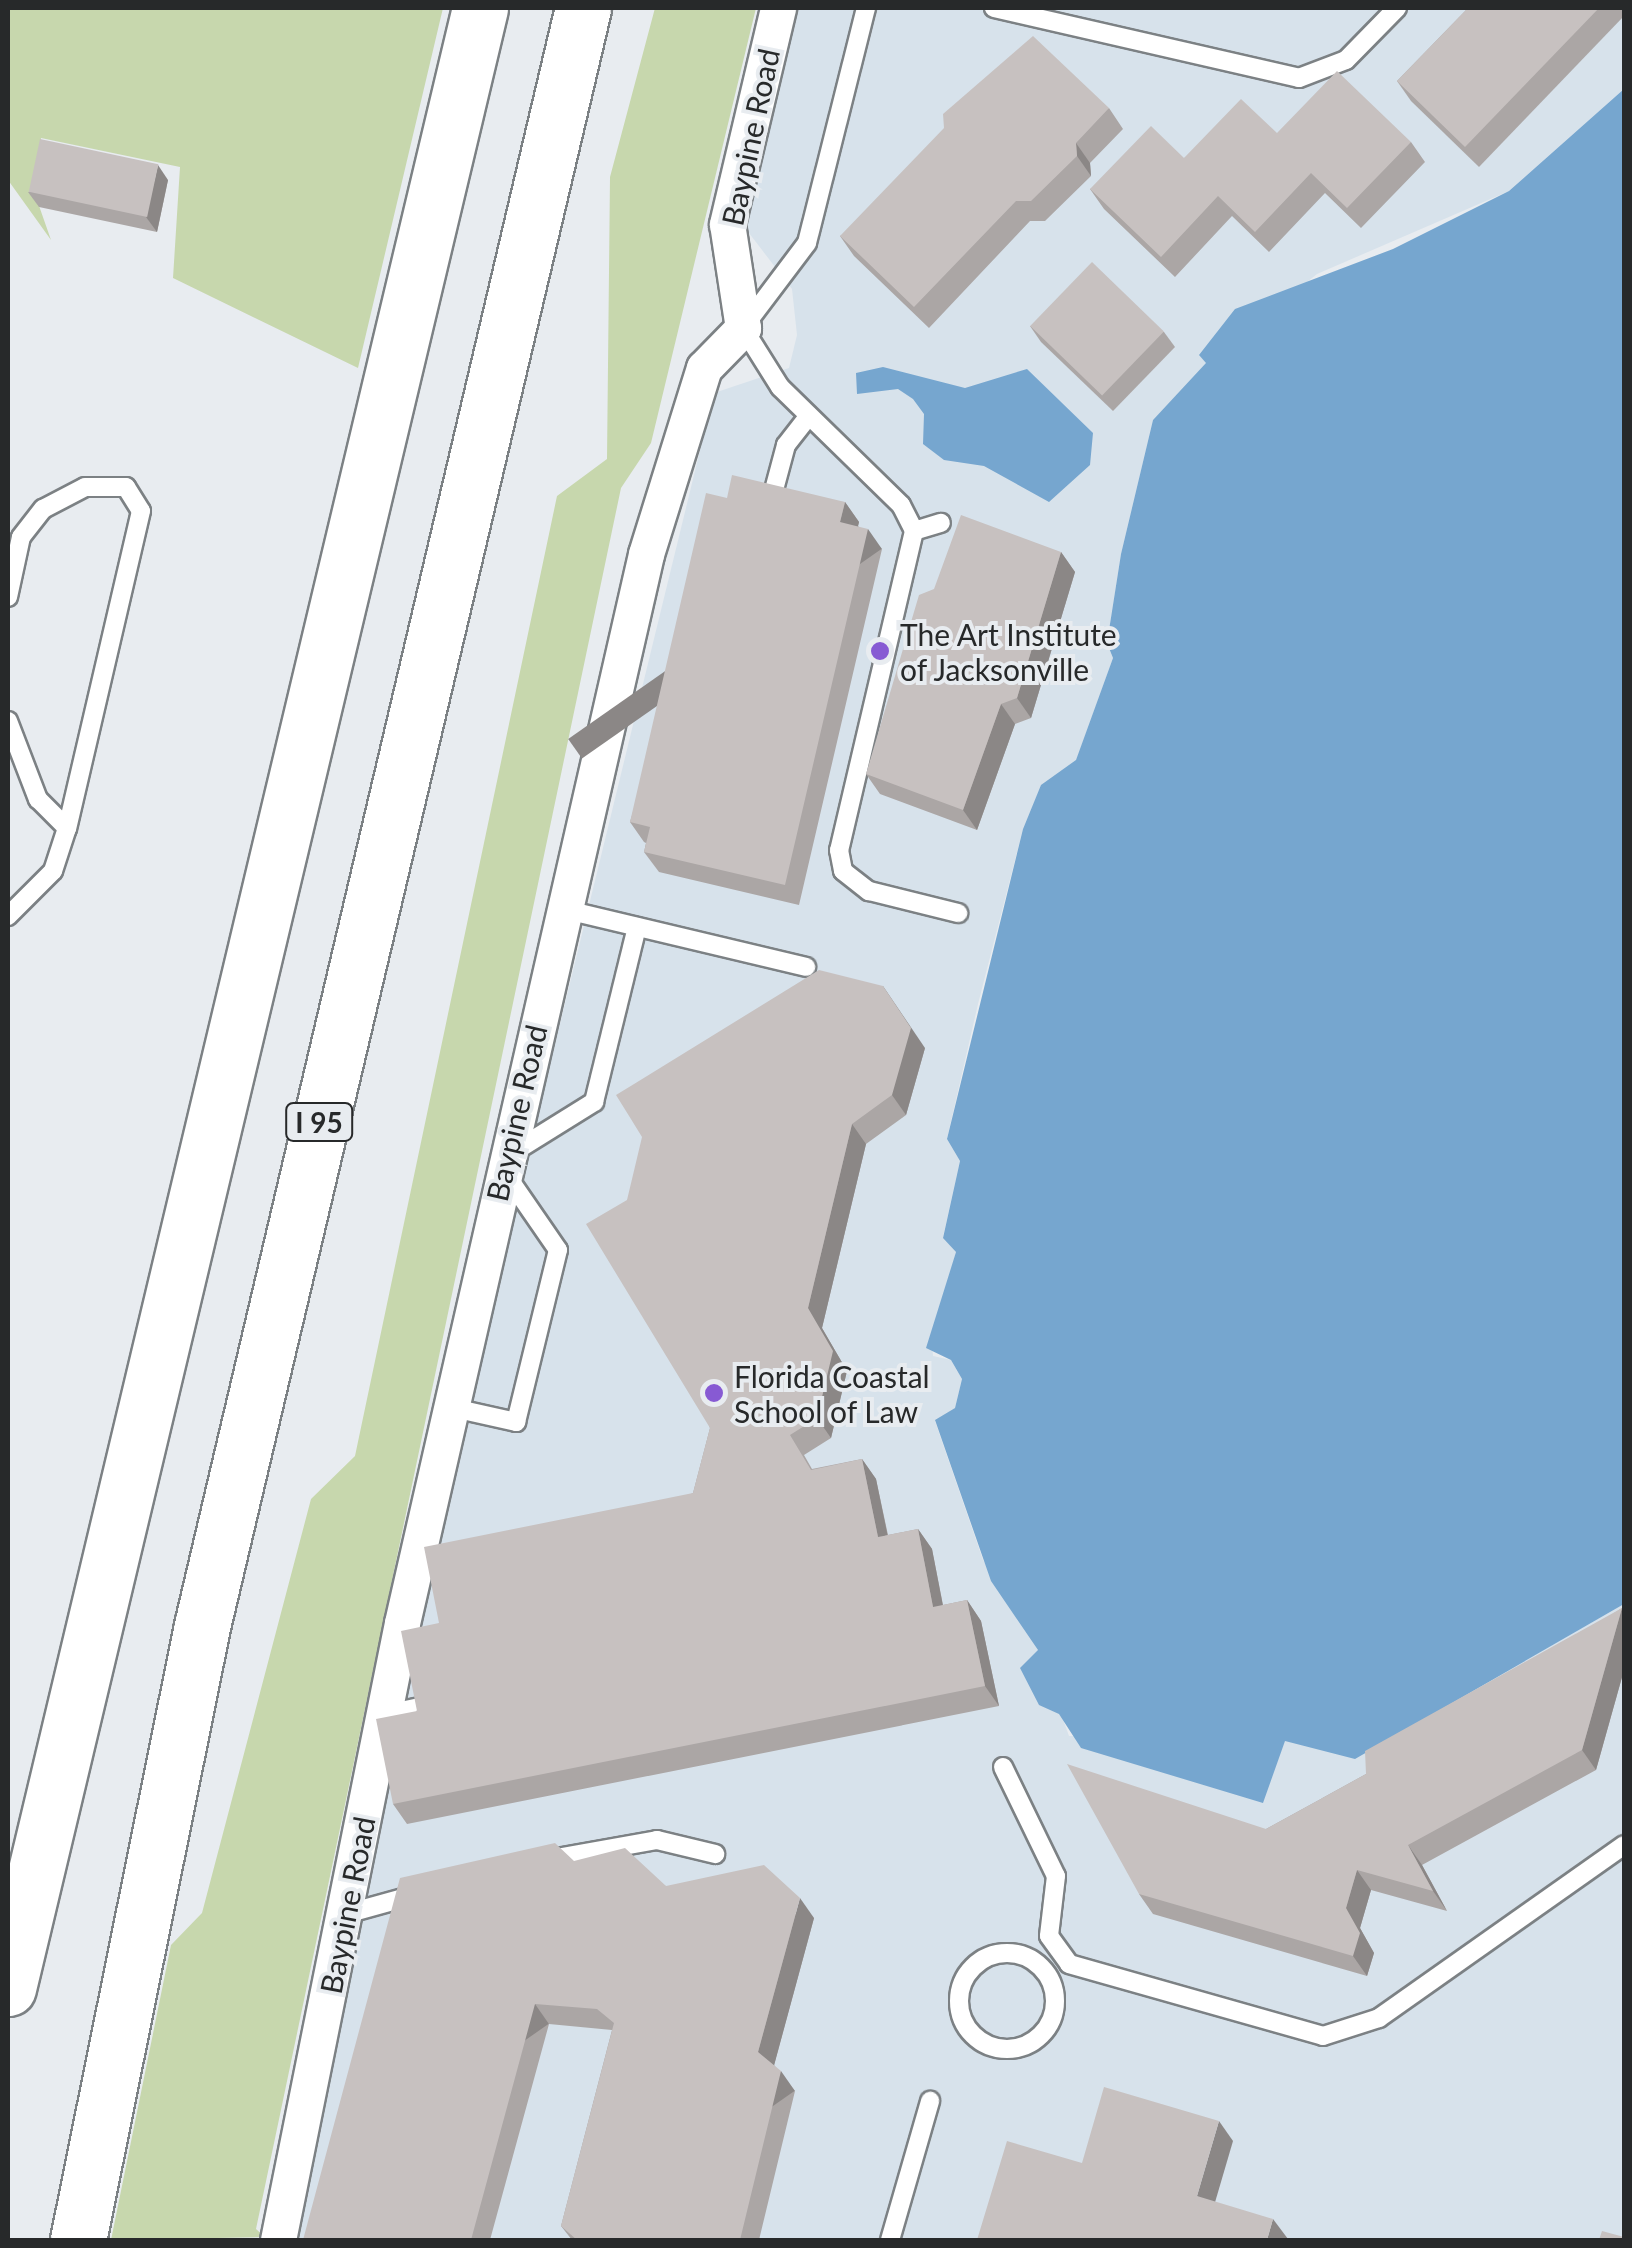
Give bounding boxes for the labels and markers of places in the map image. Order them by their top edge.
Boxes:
place label: The Art Institute of Jacksonville [900,616,1118,686]
marker: The Art Institute of Jacksonville [869,640,891,662]
place label: Florida Coastal School of Law [734,1358,930,1428]
marker: Florida Coastal School of Law [703,1382,725,1404]

